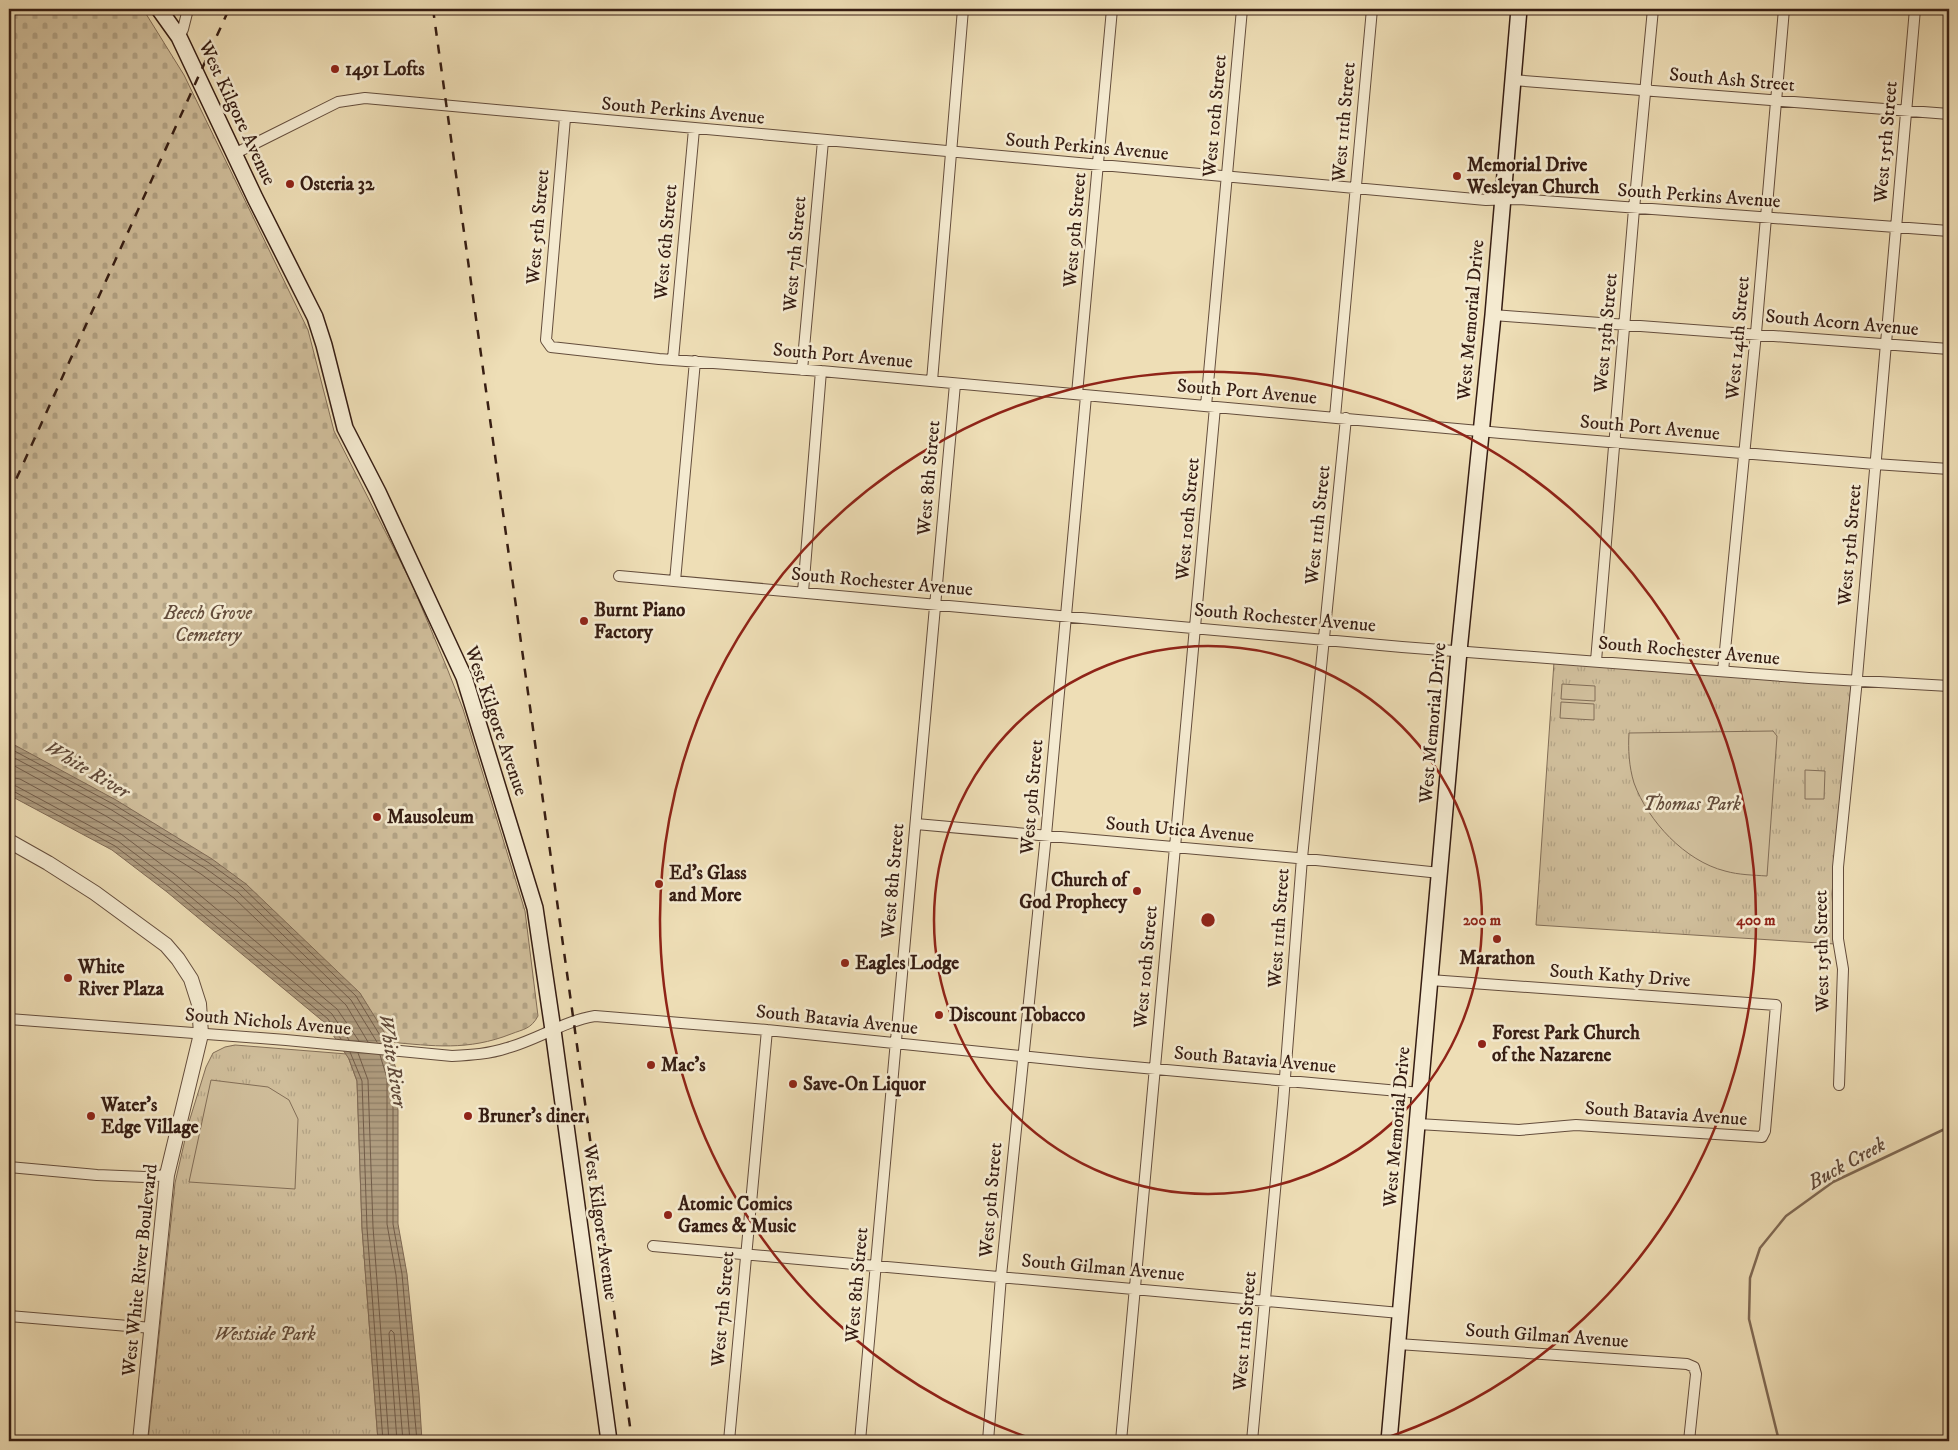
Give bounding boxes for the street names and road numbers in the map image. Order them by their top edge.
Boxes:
street label: West Kilgore Avenue [193,36,281,189]
street label: West 10th Street [1198,54,1232,179]
street label: West 11th Street [1327,61,1361,184]
street label: South Ash Street [1668,63,1796,97]
street label: West 15th Street [1869,80,1903,205]
street label: South Perkins Avenue [601,92,766,130]
street label: South Perkins Avenue [1005,128,1170,166]
street label: West 5th Street [521,169,554,286]
street label: West 9th Street [1058,172,1091,289]
street label: South Perkins Avenue [1617,179,1782,213]
street label: West 6th Street [649,183,683,302]
street label: West 7th Street [778,195,812,314]
street label: West Memorial Drive [1452,239,1489,402]
street label: West 13th Street [1589,272,1623,395]
street label: West 14th Street [1721,275,1755,402]
street label: South Acorn Avenue [1764,305,1920,341]
street label: South Port Avenue [772,338,914,374]
street label: South Port Avenue [1176,374,1318,410]
street label: South Port Avenue [1579,410,1721,446]
street label: West 8th Street [912,419,945,538]
street label: West 10th Street [1171,457,1205,582]
street label: West 11th Street [1300,464,1336,587]
street label: West 15th Street [1833,483,1867,608]
street label: South Rochester Avenue [790,563,974,601]
street label: South Rochester Avenue [1193,599,1377,637]
street label: South Rochester Avenue [1597,632,1781,670]
street label: West Kilgore Avenue [459,642,532,799]
street label: West Memorial Drive [1414,642,1451,805]
street label: West 9th Street [1015,739,1048,856]
street label: South Utica Avenue [1105,812,1255,848]
street label: West 8th Street [876,822,909,941]
street label: West 11th Street [1263,867,1295,990]
street label: West 15th Street [1809,890,1835,1013]
street label: West 10th Street [1129,905,1163,1030]
street label: South Kathy Drive [1549,960,1691,992]
street label: South Batavia Avenue [755,1000,919,1040]
street label: South Nichols Avenue [184,1003,352,1041]
street label: South Batavia Avenue [1173,1041,1337,1079]
street label: West Memorial Drive [1378,1046,1415,1209]
street label: South Batavia Avenue [1584,1097,1748,1131]
street label: West Kilgore Avenue [578,1142,622,1301]
street label: West 9th Street [974,1142,1007,1259]
street label: West White River Boulevard [117,1162,163,1378]
street label: West 8th Street [840,1226,873,1345]
street label: South Gilman Avenue [1021,1249,1186,1287]
street label: West 7th Street [706,1250,740,1369]
street label: West 11th Street [1228,1270,1262,1393]
street label: South Gilman Avenue [1465,1319,1629,1353]

